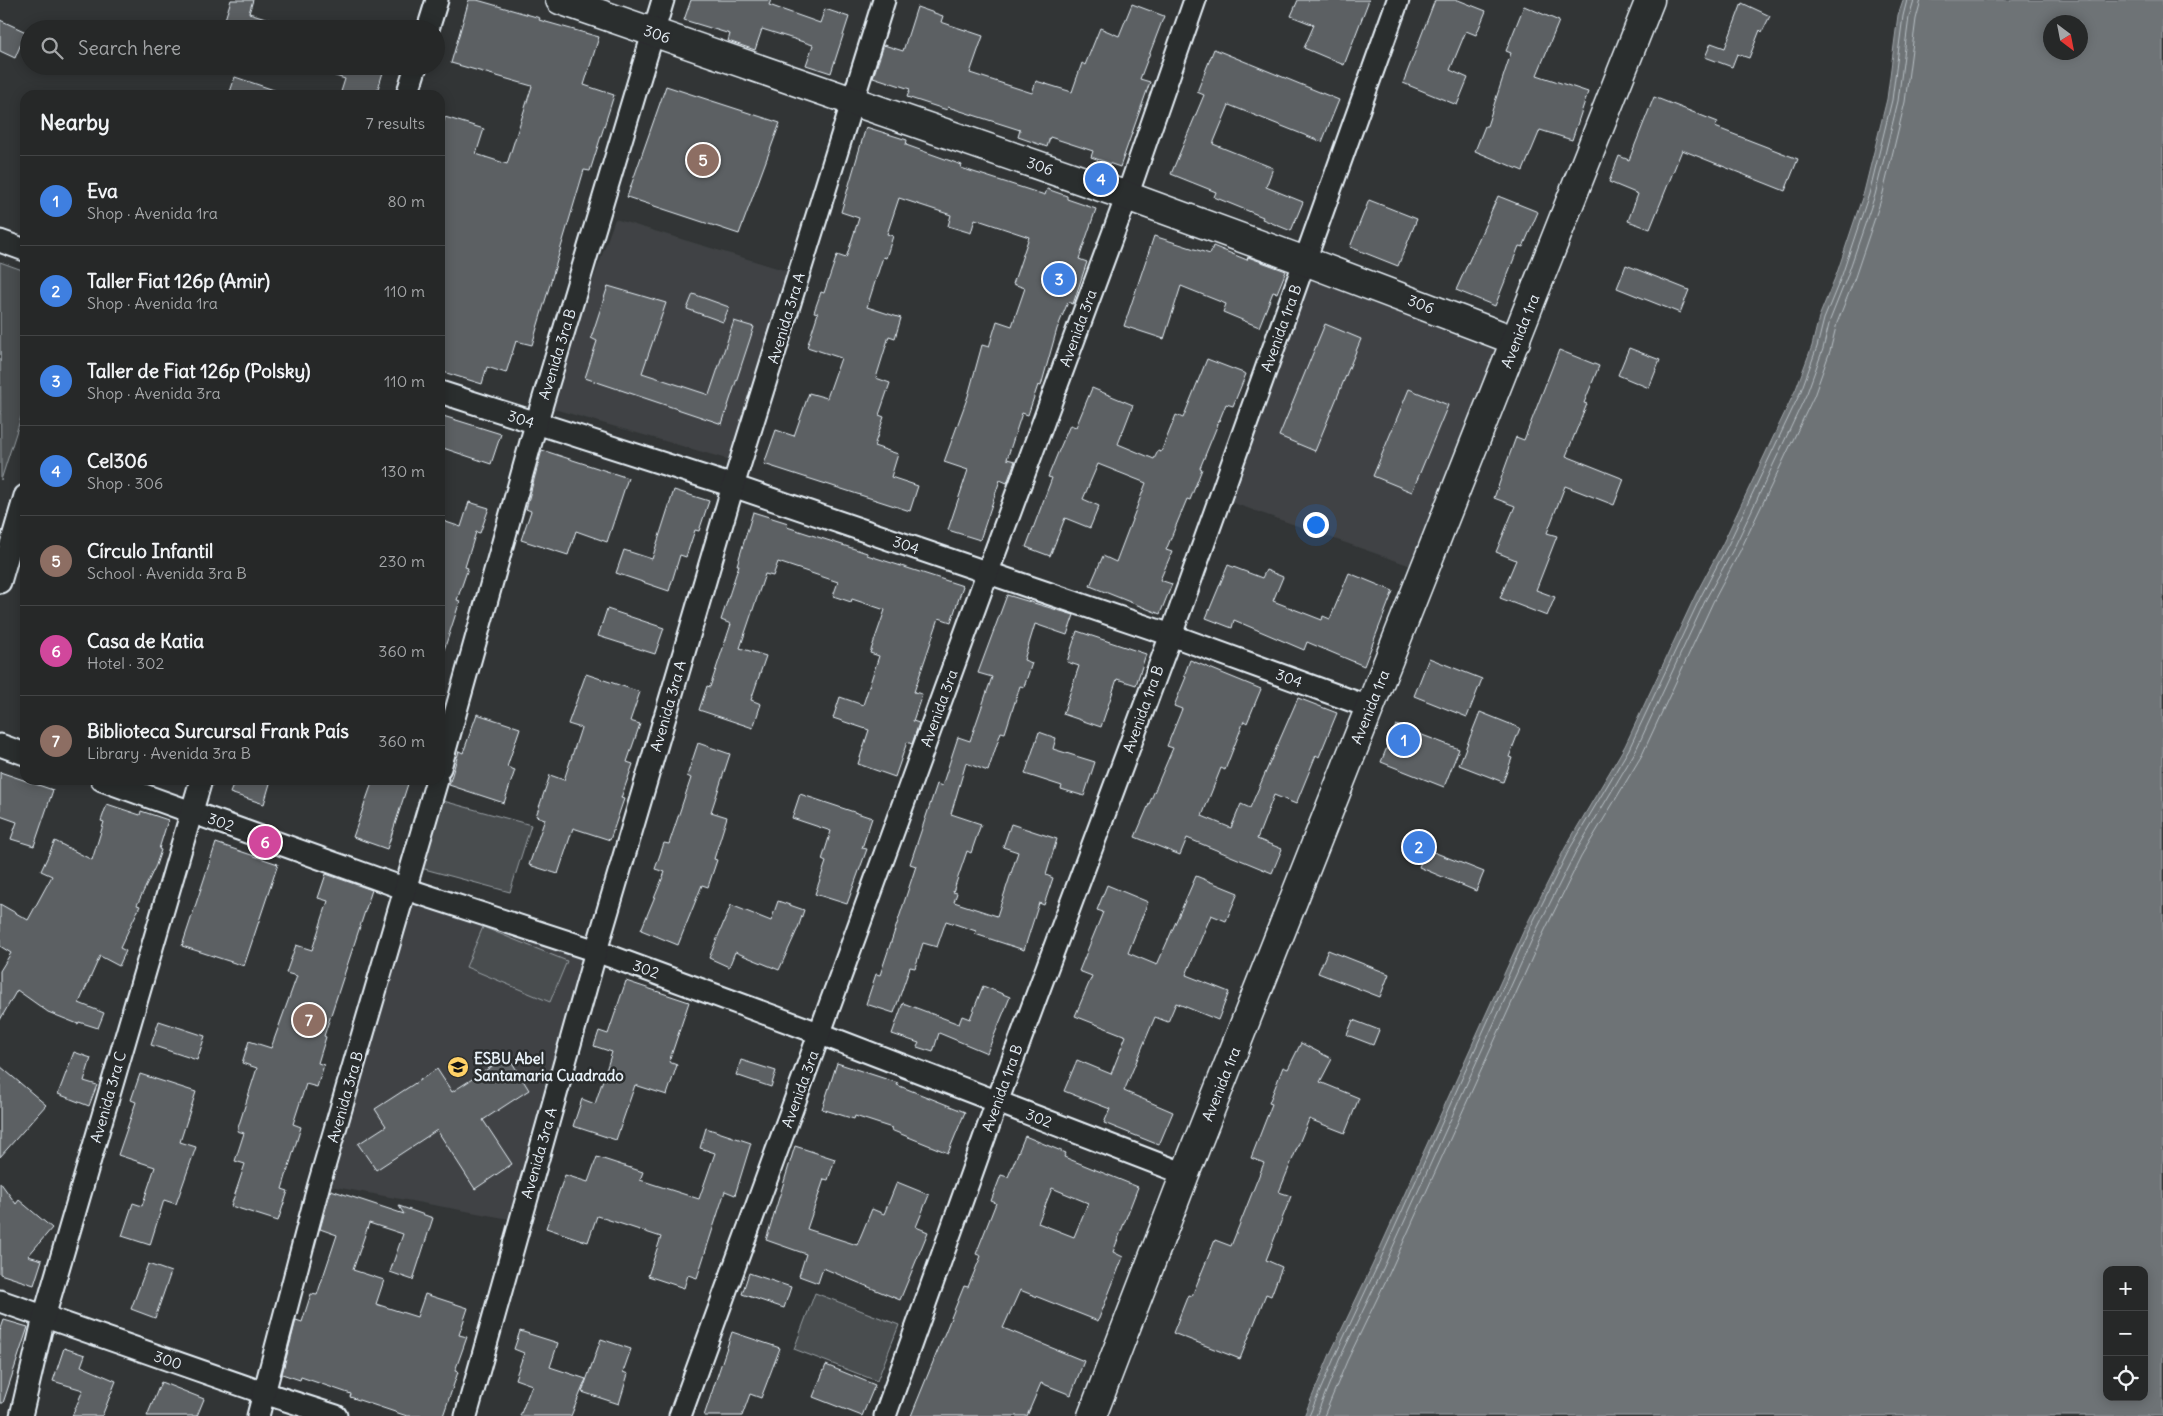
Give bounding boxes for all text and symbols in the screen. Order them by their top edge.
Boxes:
north arrow [2043,15,2088,60]
search box [20,20,445,75]
street label: 306 [641,21,673,47]
icon: search [38,34,66,62]
text: Search here [78,36,181,60]
text: Nearby [40,109,110,136]
text: 7 results [366,113,425,133]
pin: 5 [687,141,719,179]
street label: 306 [1024,153,1056,179]
pin: 4 [1085,160,1117,198]
text: Eva [87,179,118,203]
text: 1 [53,191,59,211]
text: 80 m [387,191,425,211]
text: Shop · Avenida 1ra [87,203,218,223]
pin: 3 [1043,260,1075,298]
text: Taller Fiat 126p (Amir) [87,269,270,293]
street label: Avenida 3ra A [763,270,809,366]
text: 2 [52,281,60,301]
text: 110 m [384,281,425,301]
street label: Avenida 1ra B [1256,281,1306,374]
street label: Avenida 3ra [1055,286,1101,369]
street label: 306 [1405,290,1437,318]
street label: Avenida 1ra [1497,291,1544,371]
text: Shop · Avenida 1ra [87,293,218,313]
street label: Avenida 3ra B [534,306,580,402]
text: Taller de Fiat 126p (Polsky) [87,359,311,383]
text: 3 [51,371,61,391]
text: 110 m [384,371,425,391]
text: Shop · Avenida 3ra [87,383,221,403]
street label: 304 [505,406,537,432]
text: Cel306 [87,449,148,473]
text: 4 [51,461,61,481]
text: 130 m [381,461,425,481]
text: Shop · 306 [87,473,163,493]
your location [1303,512,1329,538]
street label: 304 [890,532,922,558]
text: Círculo Infantil [87,539,213,563]
text: 5 [51,551,61,571]
text: 230 m [379,551,425,571]
text: School · Avenida 3ra B [87,563,247,583]
text: Casa de Katia [87,629,204,653]
text: 6 [51,641,61,661]
text: 360 m [378,641,425,661]
text: Hotel · 302 [87,653,164,673]
street label: Avenida 3ra A [646,658,690,754]
street label: Avenida 1ra B [1118,662,1168,755]
street label: 304 [1273,664,1305,692]
street label: Avenida 3ra [916,666,962,749]
street label: Avenida 1ra [1347,667,1394,747]
text: Biblioteca Surcursal Frank País [87,719,349,743]
pin: 1 [1388,721,1420,759]
text: 7 [52,731,60,751]
text: 360 m [378,731,425,751]
text: Library · Avenida 3ra B [87,743,251,763]
street label: 302 [205,809,237,835]
pin: 6 [249,823,281,861]
pin: 2 [1403,828,1435,866]
street label: 302 [630,956,662,982]
pin: 7 [293,1001,325,1039]
street label: Avenida 1ra B [977,1041,1027,1134]
street label: Avenida 1ra [1198,1044,1245,1124]
street label: Avenida 3ra [777,1047,823,1130]
street label: Avenida 3ra C [86,1049,130,1145]
street label: Avenida 3ra B [323,1049,367,1145]
place label: ESBU Abel Santamaria Cuadrado [474,1049,624,1085]
school or university icon: ESBU Abel Santamaria Cuadrado [446,1055,470,1079]
street label: 302 [1023,1104,1055,1132]
street label: Avenida 3ra A [517,1105,561,1201]
map controls [2103,1266,2148,1401]
button: + [2103,1266,2148,1311]
button: − [2103,1311,2148,1356]
street label: 300 [152,1346,184,1374]
button: locate [2103,1356,2148,1401]

